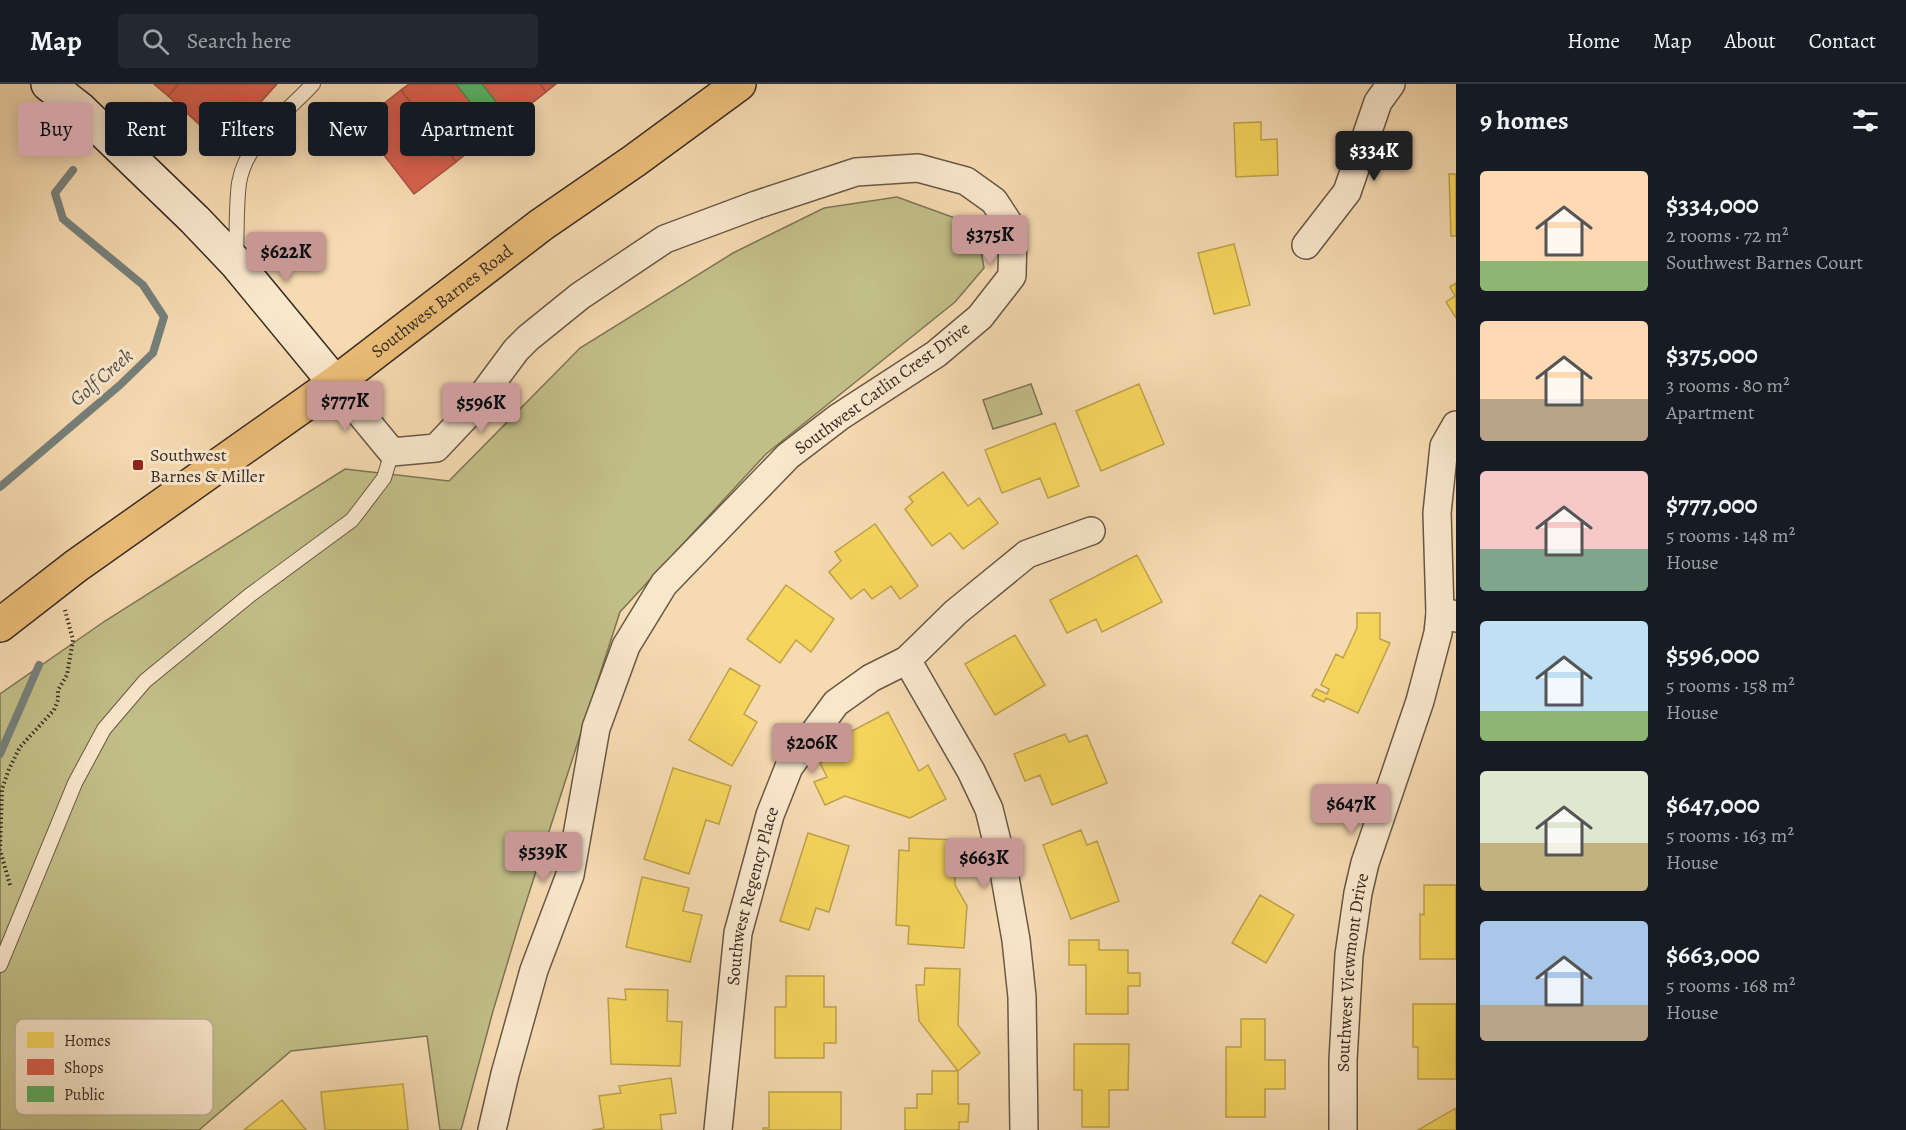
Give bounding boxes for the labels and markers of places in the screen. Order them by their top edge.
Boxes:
pin: $334K [1332,131,1416,182]
pin: $375K [948,215,1032,266]
pin: $622K [244,232,328,283]
pin: $777K [303,381,387,432]
pin: $596K [439,383,523,434]
place label: Southwest Barnes & Miller [150,443,265,488]
marker: Southwest Barnes & Miller [131,458,145,472]
pin: $206K [770,723,854,774]
pin: $647K [1309,784,1393,835]
pin: $539K [501,832,585,883]
pin: $663K [942,838,1026,889]

